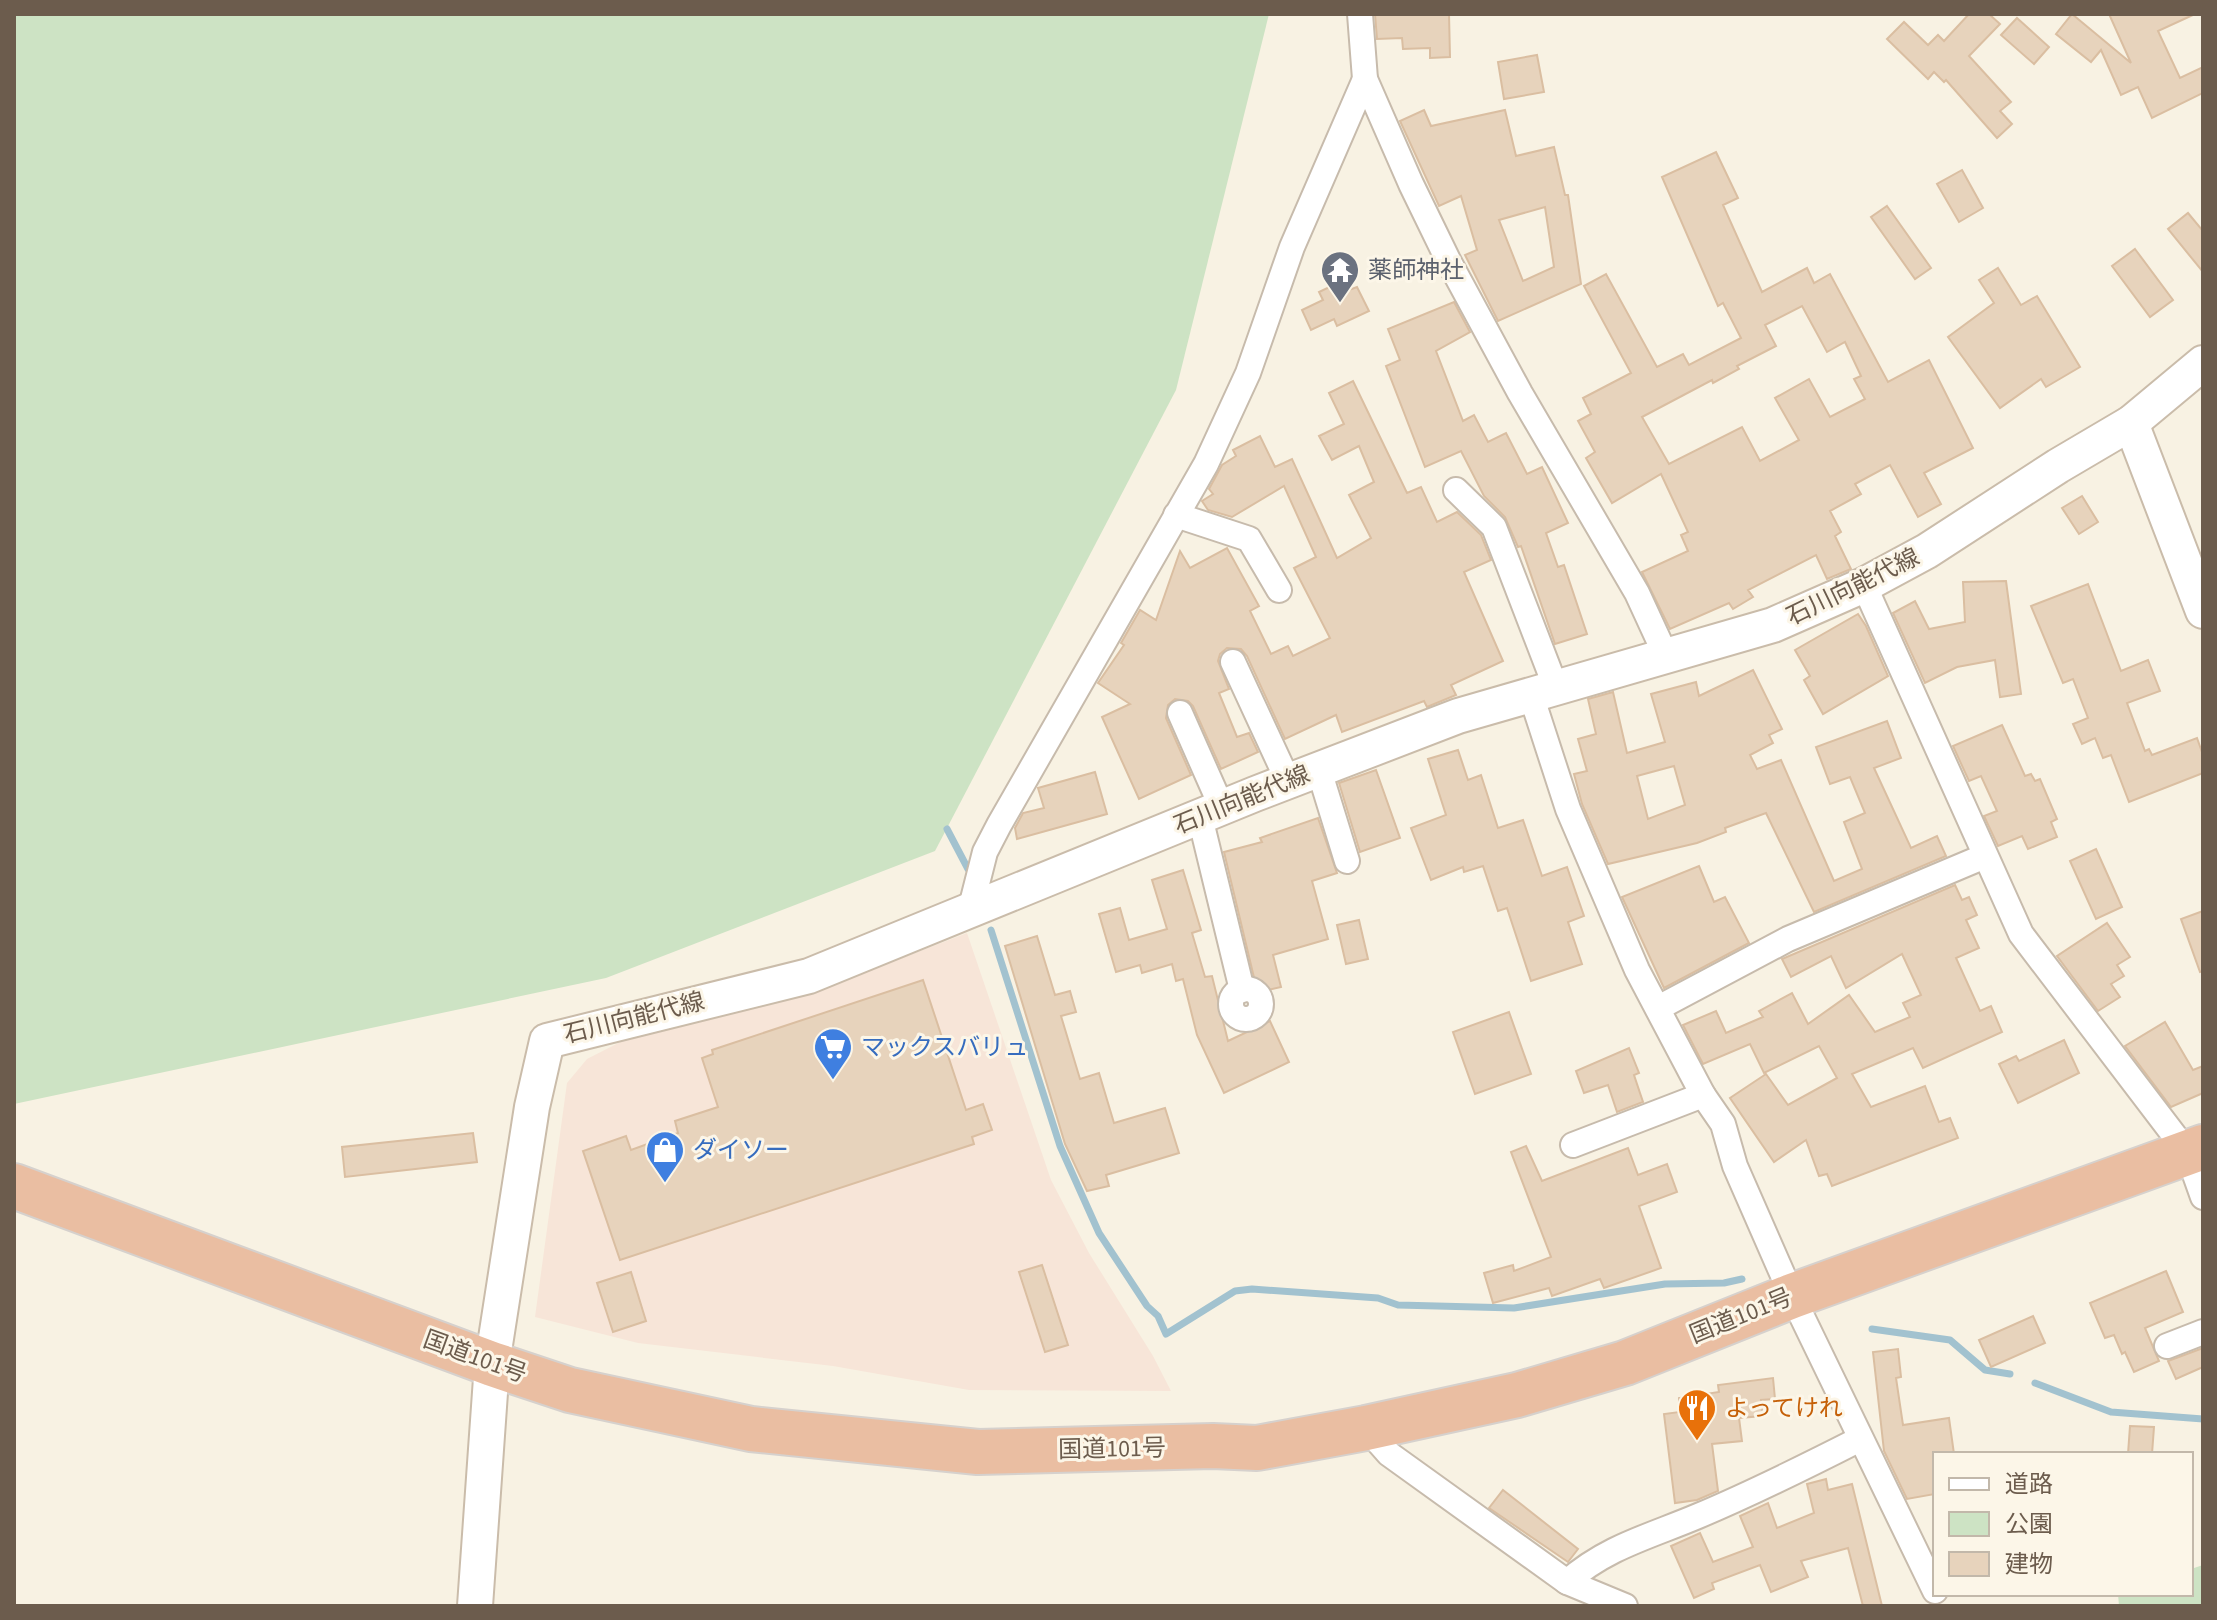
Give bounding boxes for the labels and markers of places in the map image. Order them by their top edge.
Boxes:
temple icon: 薬師神社 [1319,249,1361,304]
place label: 薬師神社 [1368,253,1464,288]
supermarket icon: マックスバリュ [812,1026,854,1081]
place label: マックスバリュ [861,1030,1028,1065]
shop icon: ダイソー [644,1129,686,1184]
place label: ダイソー [693,1133,789,1168]
restaurant icon: よってけれ [1676,1387,1718,1442]
place label: よってけれ [1725,1391,1843,1426]

